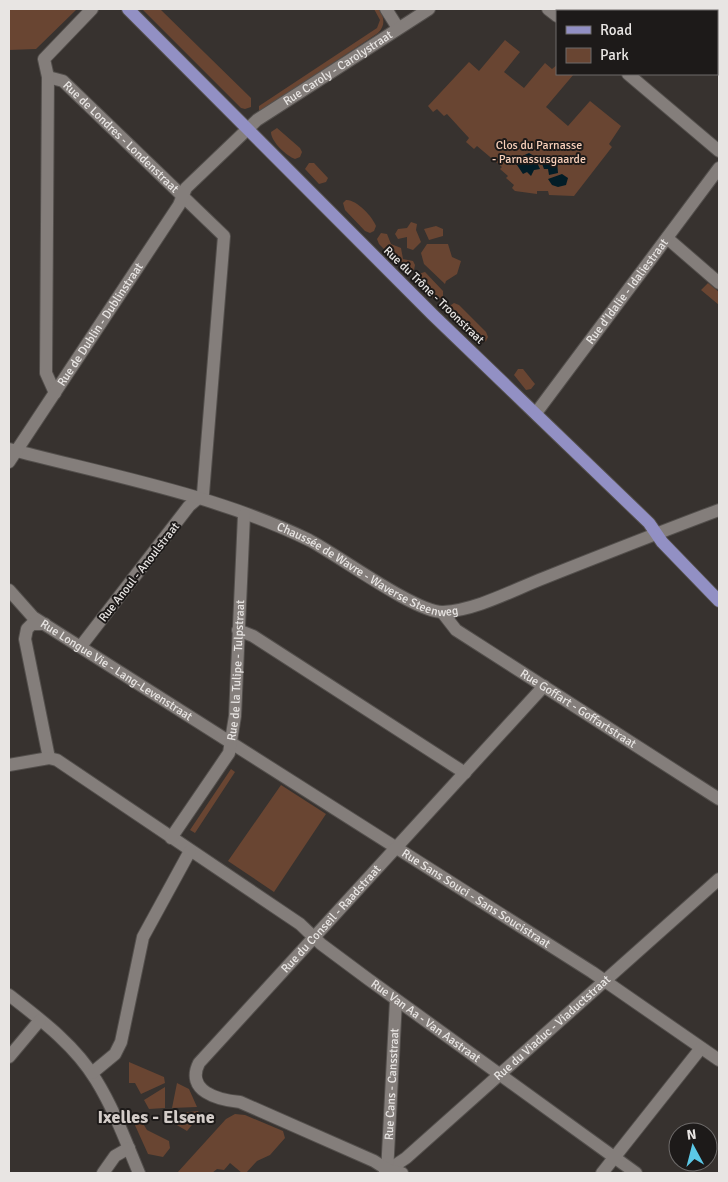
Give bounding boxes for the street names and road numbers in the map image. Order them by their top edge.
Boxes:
street label: Rue Caroly - Carolystraat [281,27,396,109]
street label: Rue de Londres - Londenstraat [60,78,182,196]
street label: Rue d'Idalie - Idaliestraat [583,236,672,347]
street label: Rue du Trône - Troonstraat [380,243,487,347]
street label: Rue de Dublin - Dublinstraat [54,260,147,389]
street label: Chaussée de Wavre - Waverse Steenweg [274,519,460,620]
street label: Rue Anoul - Anoulstraat [96,520,183,625]
street label: Rue de la Tulipe - Tulpstraat [224,600,248,742]
street label: Rue Longue Vie - Lang-Levenstraat [37,617,195,724]
street label: Rue Goffart - Goffartstraat [517,666,639,752]
street label: Rue Sans Souci - Sans Soucistraat [399,846,553,952]
street label: Rue du Conseil - Raadstraat [278,862,384,976]
street label: Rue du Viaduc - Viaductstraat [491,972,614,1084]
street label: Rue Van Aa - Van Aastraat [368,976,483,1066]
street label: Rue Cans - Cansstraat [382,1028,403,1140]

